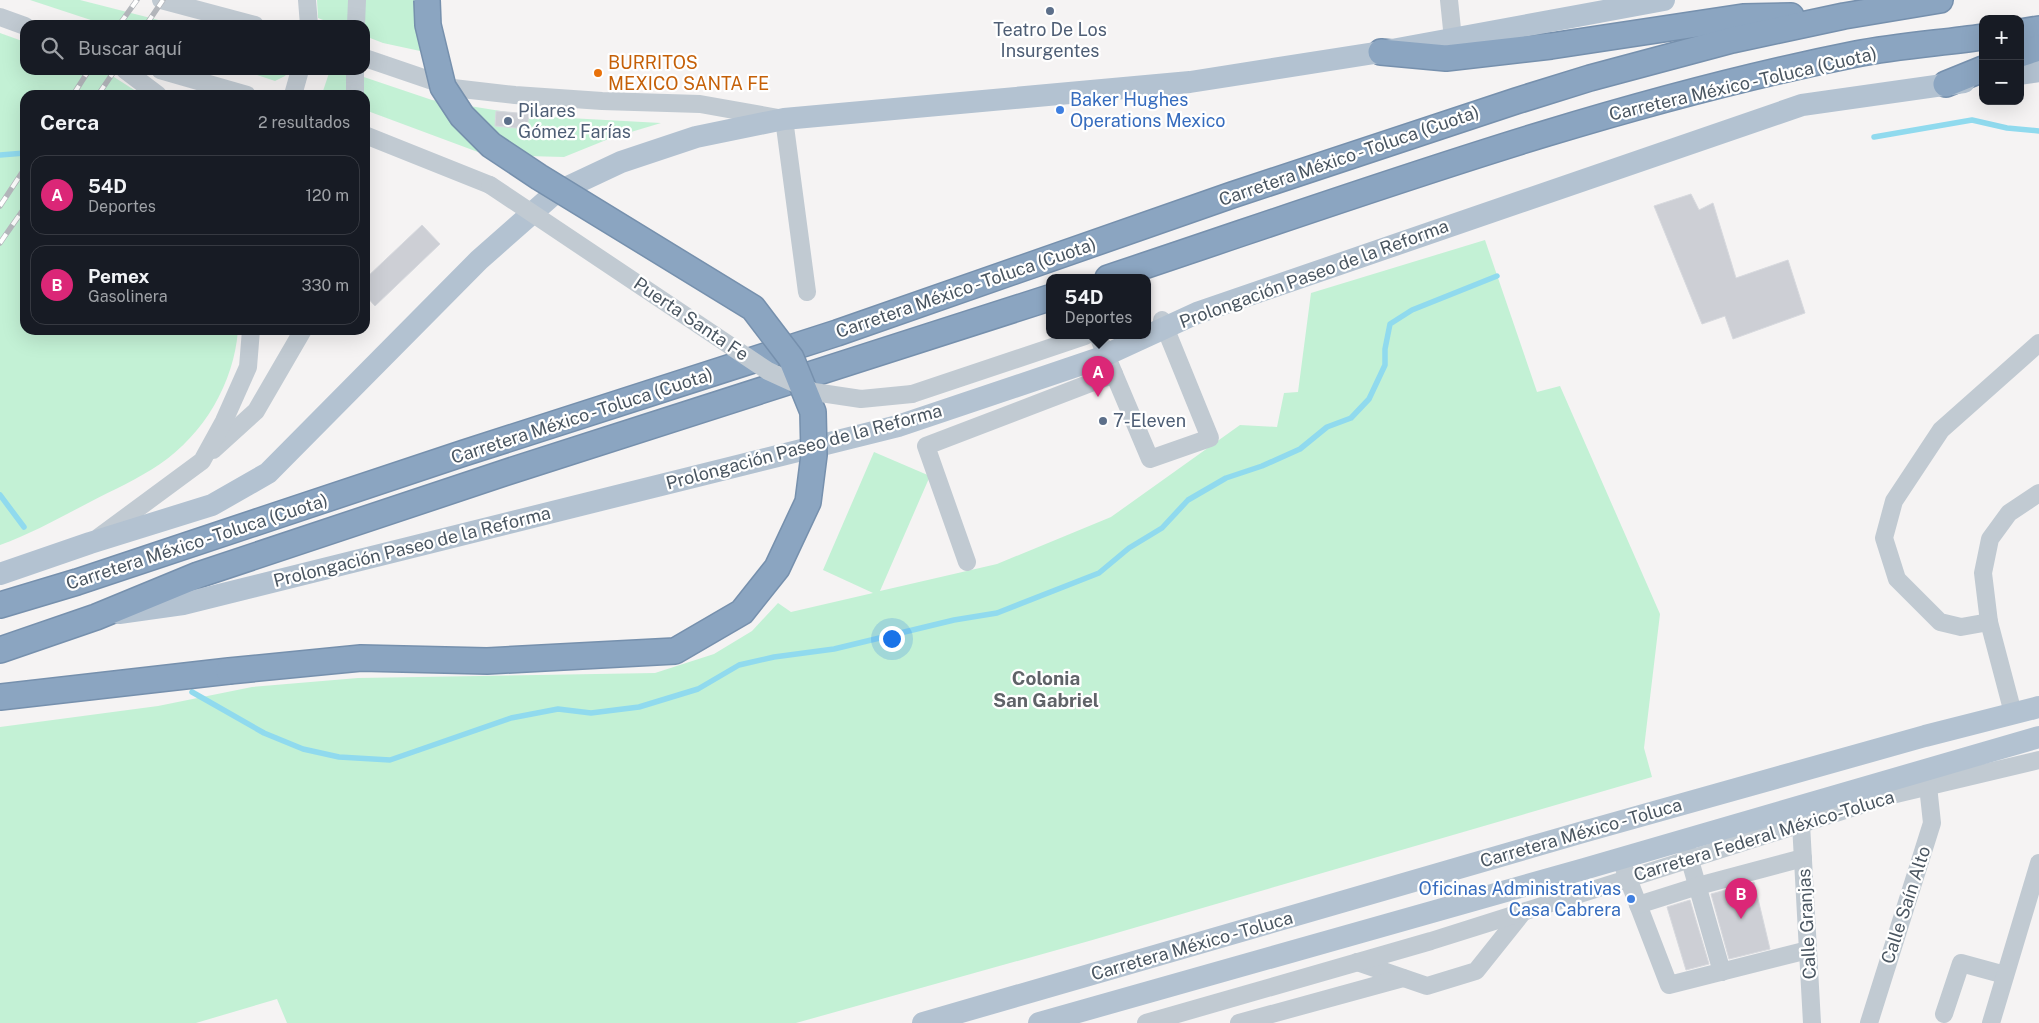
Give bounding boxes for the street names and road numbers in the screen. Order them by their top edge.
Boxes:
street label: Carretera México - Toluca (Cuota) [1607,42,1879,125]
street label: Carretera México - Toluca (Cuota) [1216,101,1482,210]
street label: Prolongación Paseo de la Reforma [1176,215,1451,332]
street label: Carretera México - Toluca (Cuota) [833,233,1099,342]
street label: Puerta Santa Fe [630,272,753,365]
street label: Carretera México - Toluca (Cuota) [448,363,715,468]
street label: Prolongación Paseo de la Reforma [663,399,944,494]
street label: Carretera México - Toluca (Cuota) [63,489,330,594]
street label: Prolongación Paseo de la Reforma [271,502,553,591]
street label: Carretera Federal México-Toluca [1631,786,1897,885]
street label: Carretera México - Toluca [1477,794,1684,871]
street label: Calle Saín Alto [1877,843,1934,966]
street label: Calle Granjas [1793,868,1820,980]
street label: Carretera México - Toluca [1088,907,1295,984]

